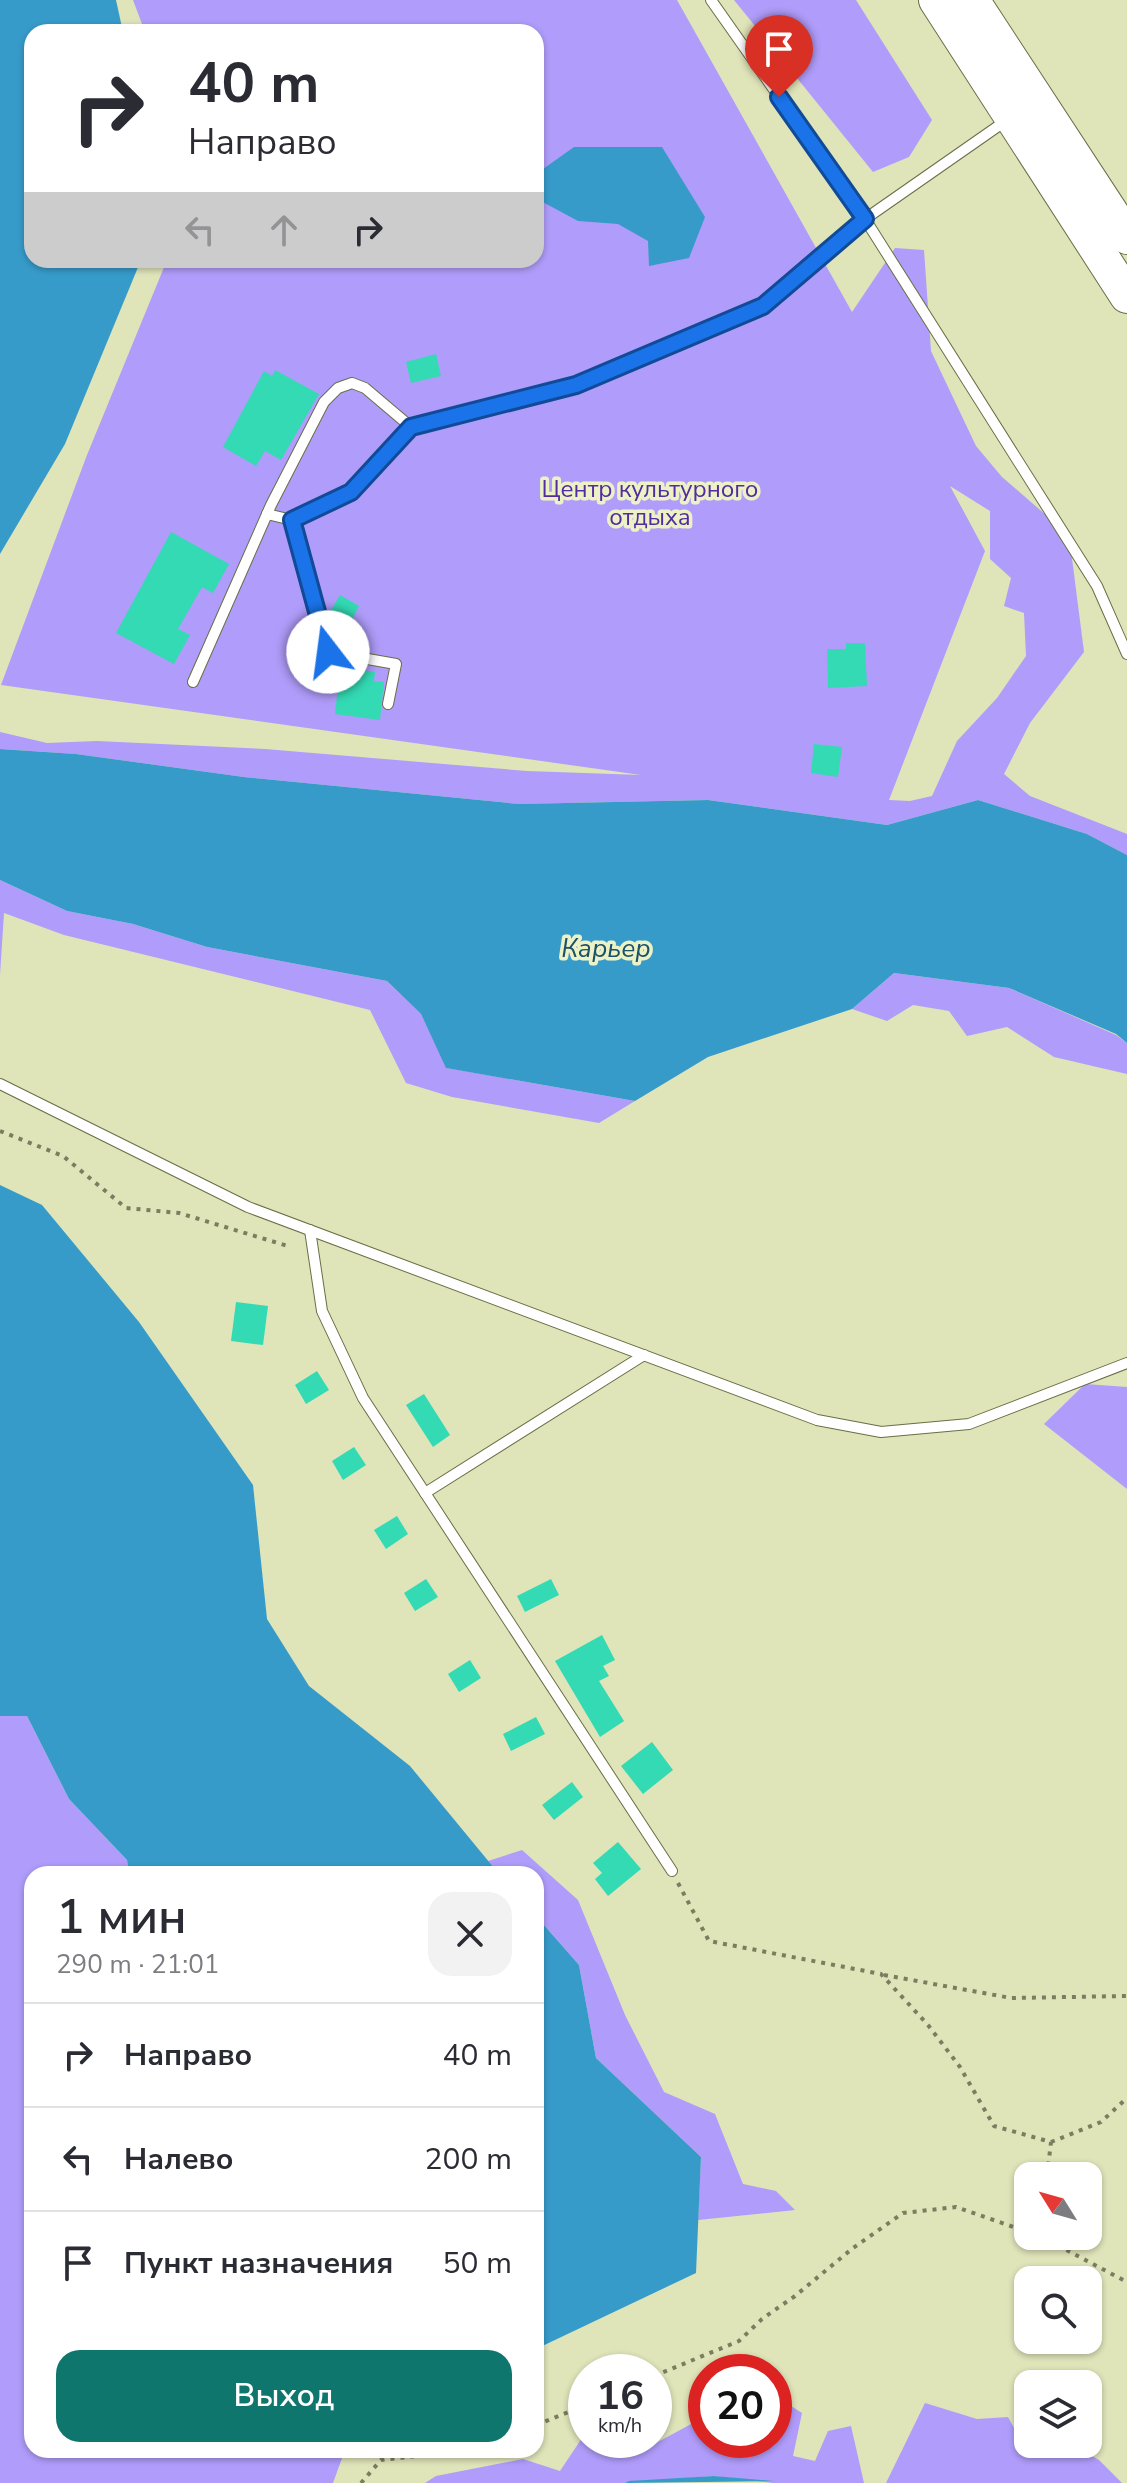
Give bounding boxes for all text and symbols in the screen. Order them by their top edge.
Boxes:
pin [745,15,813,97]
icon: arrive [757,27,801,71]
text: 40 m [188,45,319,122]
icon: right [56,56,160,160]
text: Направо [188,118,337,167]
icon: left [178,208,222,252]
icon: ahead [262,208,306,252]
icon: right [346,208,390,252]
park label: Центр культурного отдыха [542,473,758,533]
position arrow [286,610,370,694]
water label: Карьер [561,931,651,966]
text: 1 мин [56,1884,187,1950]
button: close [428,1892,512,1976]
text: 290 m · 21:01 [56,1947,219,1982]
icon: right [56,2033,100,2077]
text: Направо [124,2035,252,2076]
text: 40 m [443,2035,512,2076]
icon: left [56,2137,100,2181]
text: Налево [124,2139,233,2180]
text: 200 m [425,2139,512,2180]
north arrow [1014,2162,1102,2250]
map controls [1014,2162,1102,2458]
icon: arrive [56,2241,100,2285]
text: Пункт назначения [124,2243,393,2284]
text: 50 m [443,2243,512,2284]
button: search [1014,2266,1102,2354]
button: Выход [56,2350,512,2442]
speed limit sign: 20 [688,2354,792,2458]
text: 16 [596,2369,644,2423]
button: layers [1014,2370,1102,2458]
text: km/h [598,2412,642,2439]

